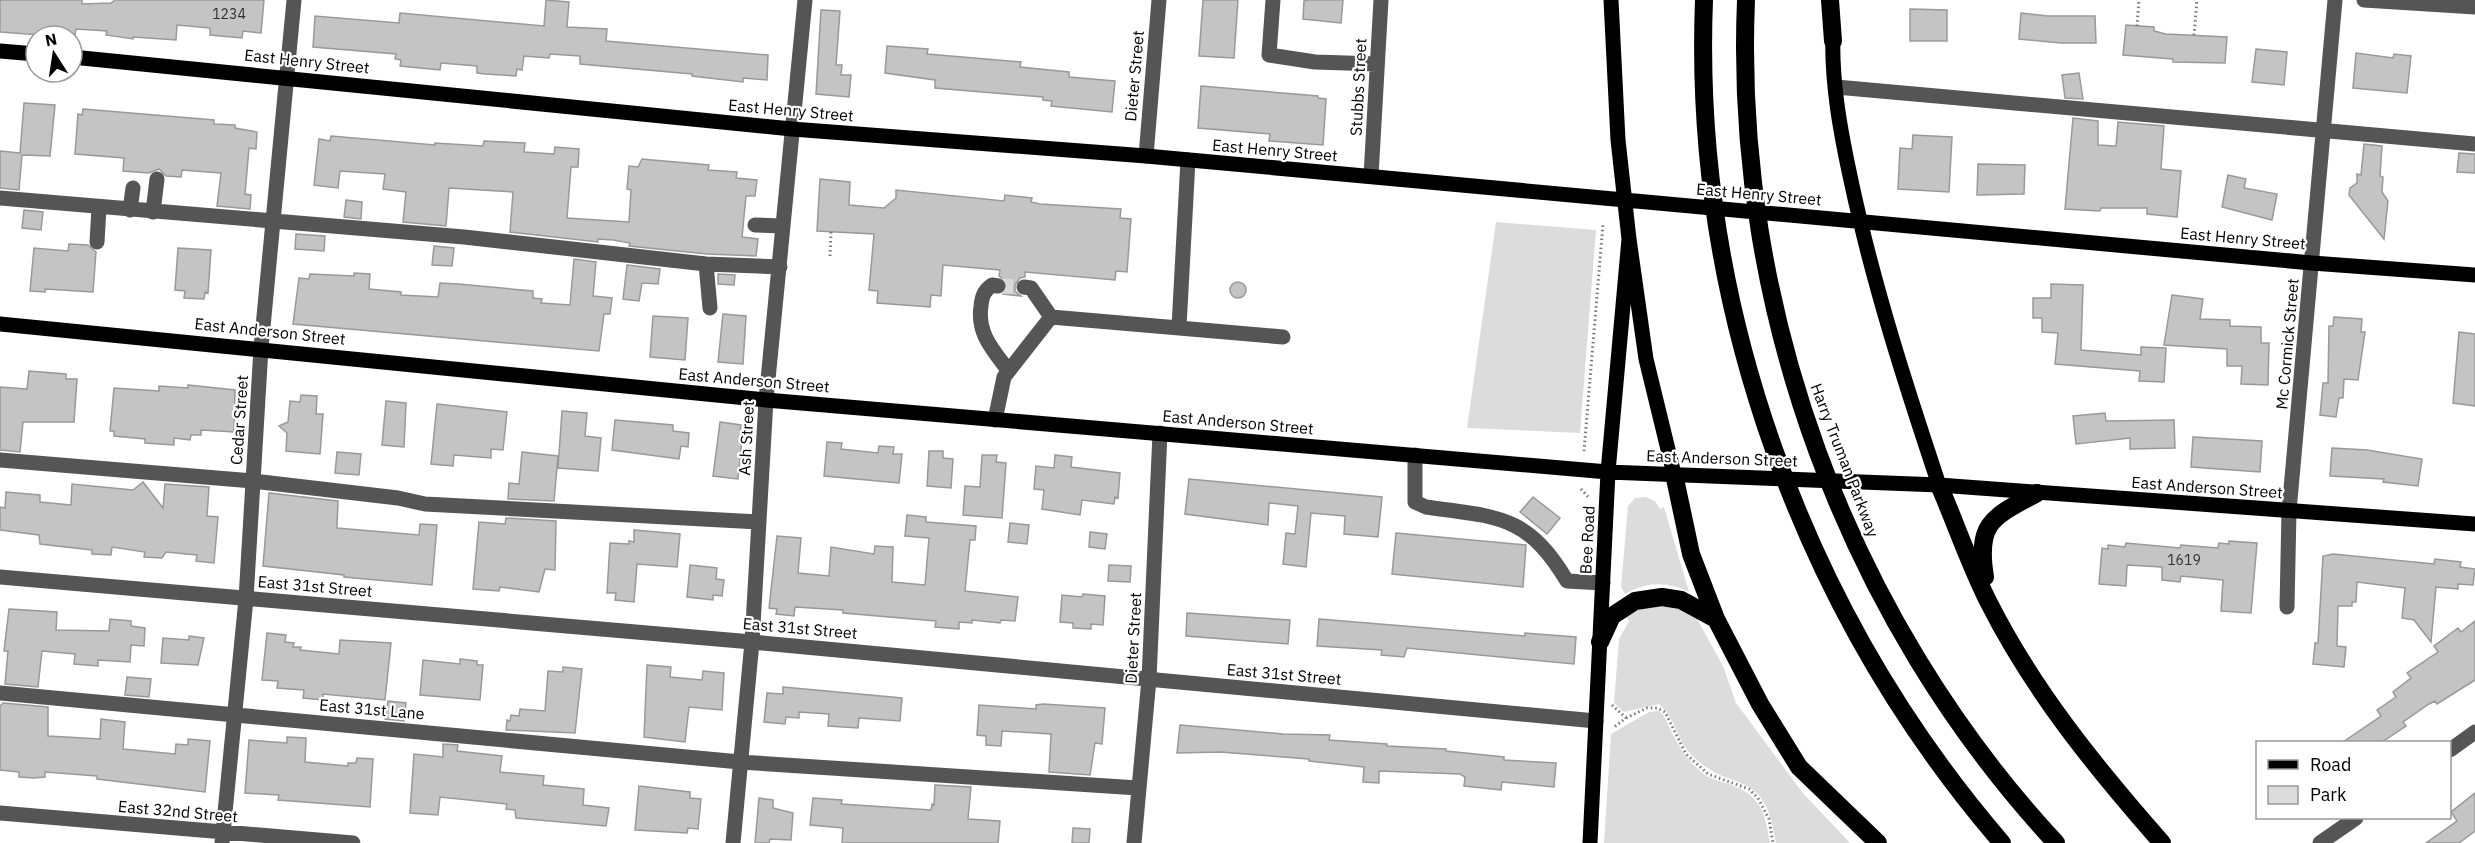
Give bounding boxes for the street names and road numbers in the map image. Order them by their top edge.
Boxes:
street label: Dieter Street [1120,30,1148,122]
street label: Stubbs Street [1345,38,1371,136]
street label: East Henry Street [243,44,371,78]
street label: East Henry Street [727,95,855,125]
street label: East Henry Street [1211,135,1339,165]
street label: East Henry Street [1695,179,1823,209]
street label: East Henry Street [2179,223,2307,253]
street label: Mc Cormick Street [2271,278,2303,410]
street label: East Anderson Street [194,313,346,349]
street label: East Anderson Street [678,363,830,397]
street label: Cedar Street [226,374,252,466]
street label: Harry Truman Parkway [1806,380,1884,540]
street label: Ash Street [734,400,758,476]
street label: East Anderson Street [1162,405,1314,439]
street label: East Anderson Street [1646,445,1798,471]
street label: East Anderson Street [2131,472,2283,502]
street label: Bee Road [1575,505,1599,575]
street label: East 31st Street [257,571,373,601]
street label: Dieter Street [1121,592,1145,684]
street label: East 31st Street [742,613,858,643]
street label: East 31st Street [1226,659,1342,689]
street label: East 31st Lane [319,694,426,724]
street label: East 32nd Street [117,796,239,826]

